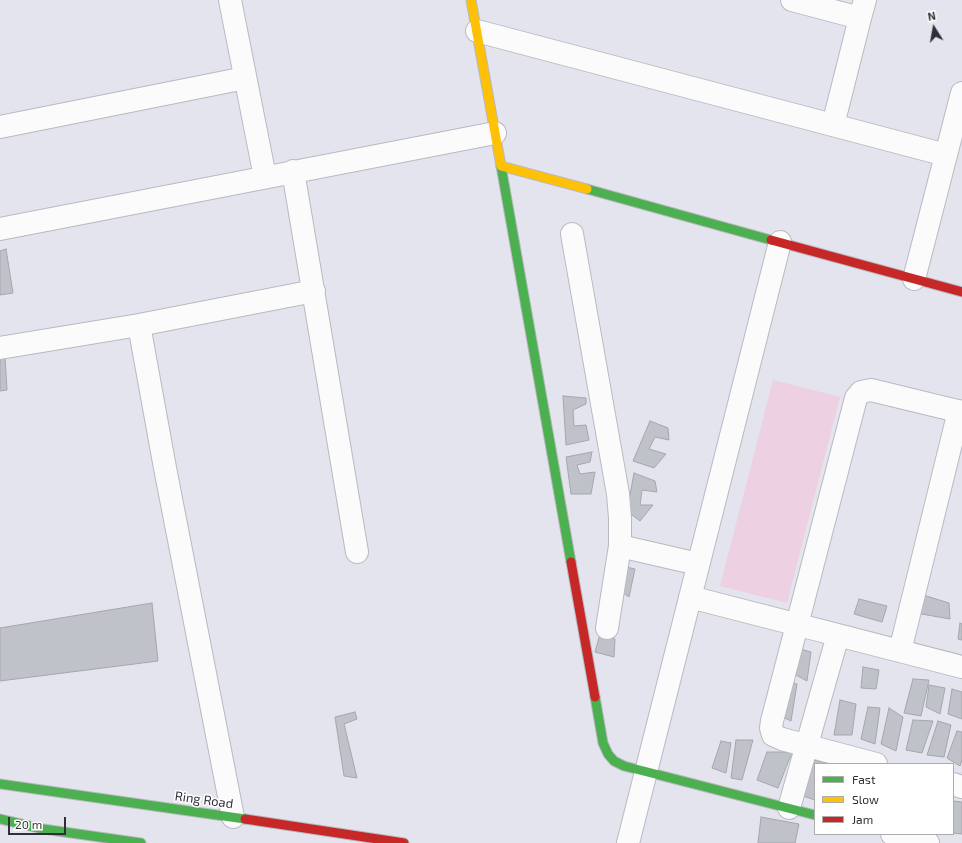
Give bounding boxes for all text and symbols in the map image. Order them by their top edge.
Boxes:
north arrow [914,8,954,48]
text: N [926,9,937,23]
legend [814,763,954,835]
text: Fast [852,772,875,786]
street label: Ring Road [174,788,234,812]
text: Slow [852,792,879,806]
scale bar [10,809,68,835]
text: Jam [852,812,873,826]
text: 20 m [15,817,42,831]

